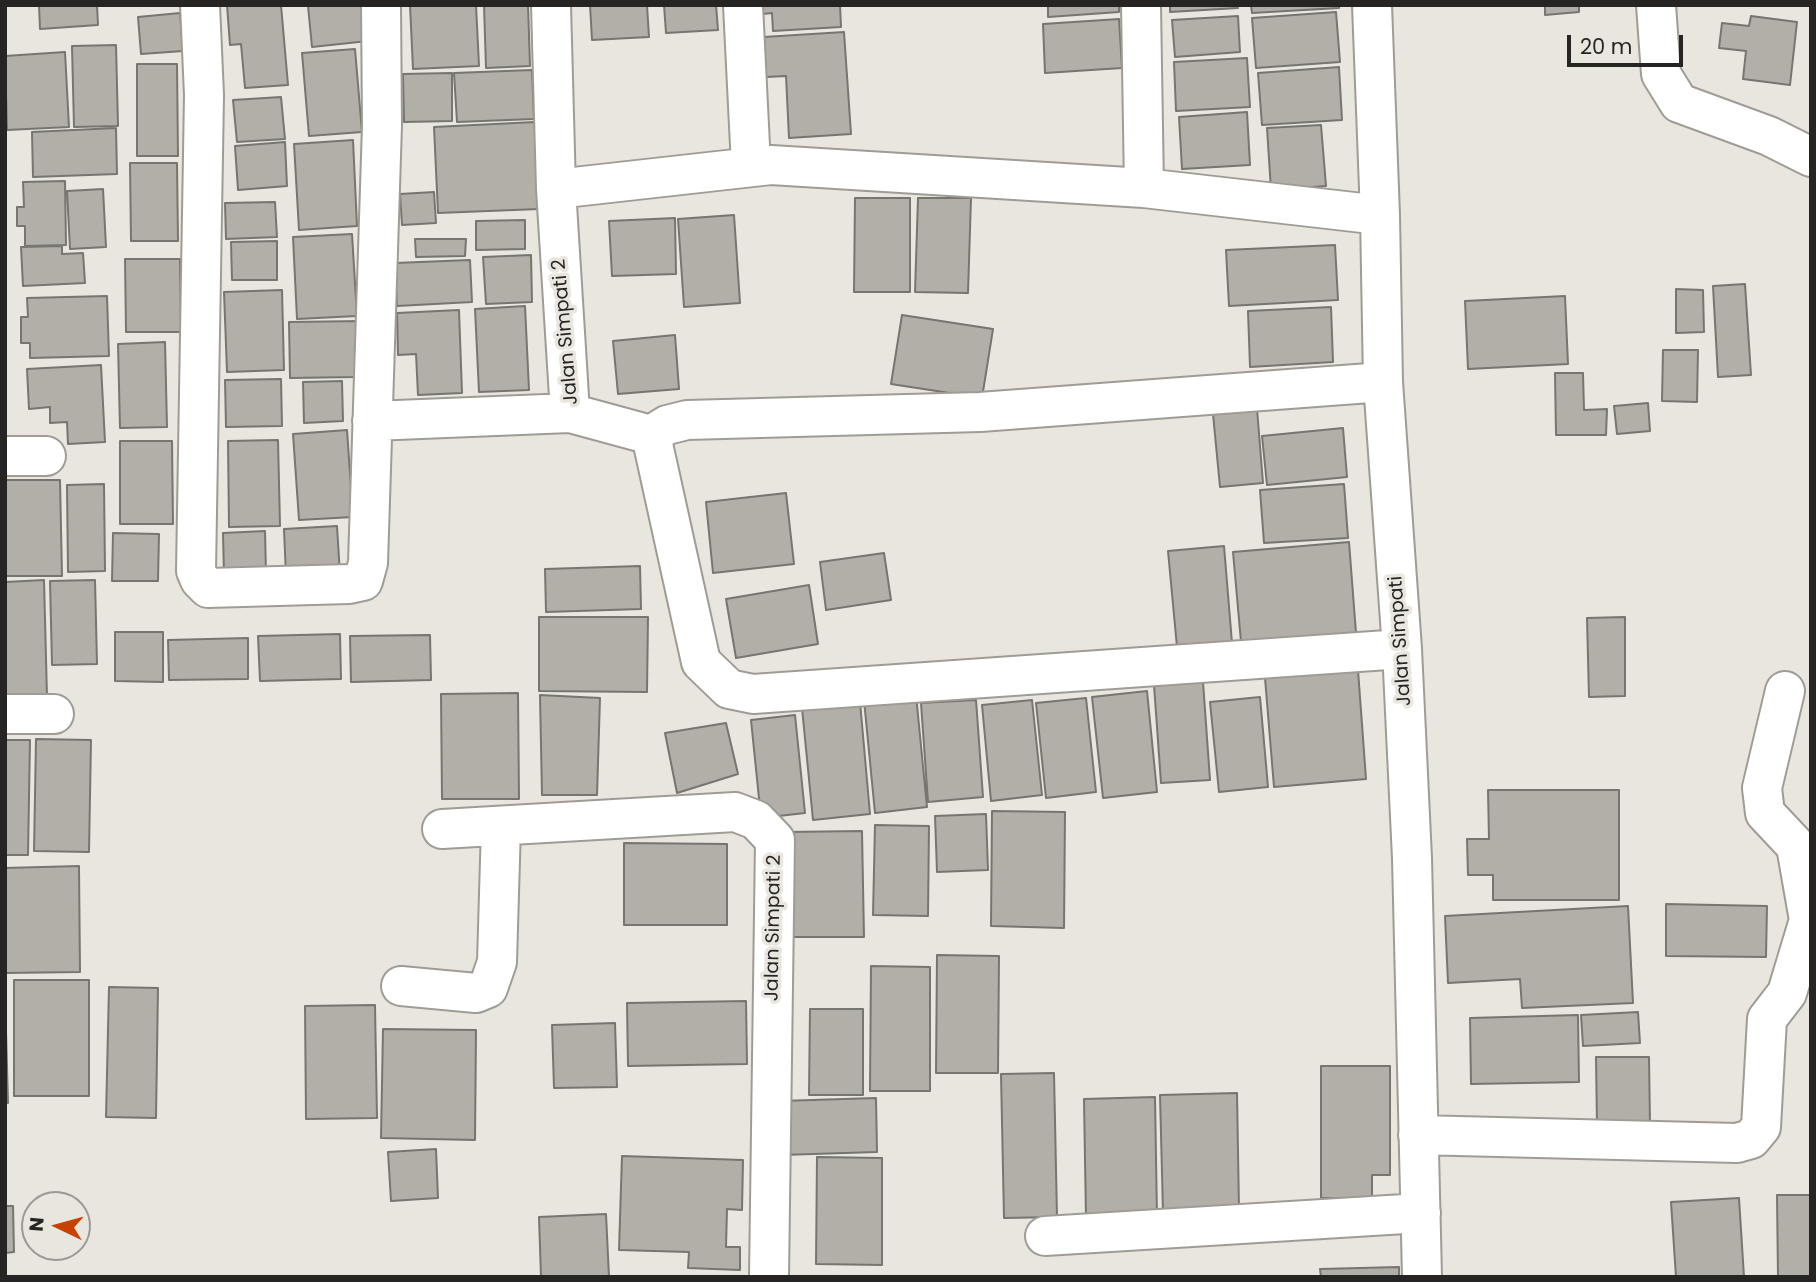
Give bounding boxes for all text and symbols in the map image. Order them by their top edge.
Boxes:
scale bar [1571,21,1686,65]
text: 20 m [1580,32,1633,61]
street label: Jalan Simpati 2 [548,258,584,406]
street label: Jalan Simpati [1385,575,1417,707]
street label: Jalan Simpati 2 [761,855,787,1001]
north arrow [21,1191,91,1261]
text: N [23,1216,51,1233]

